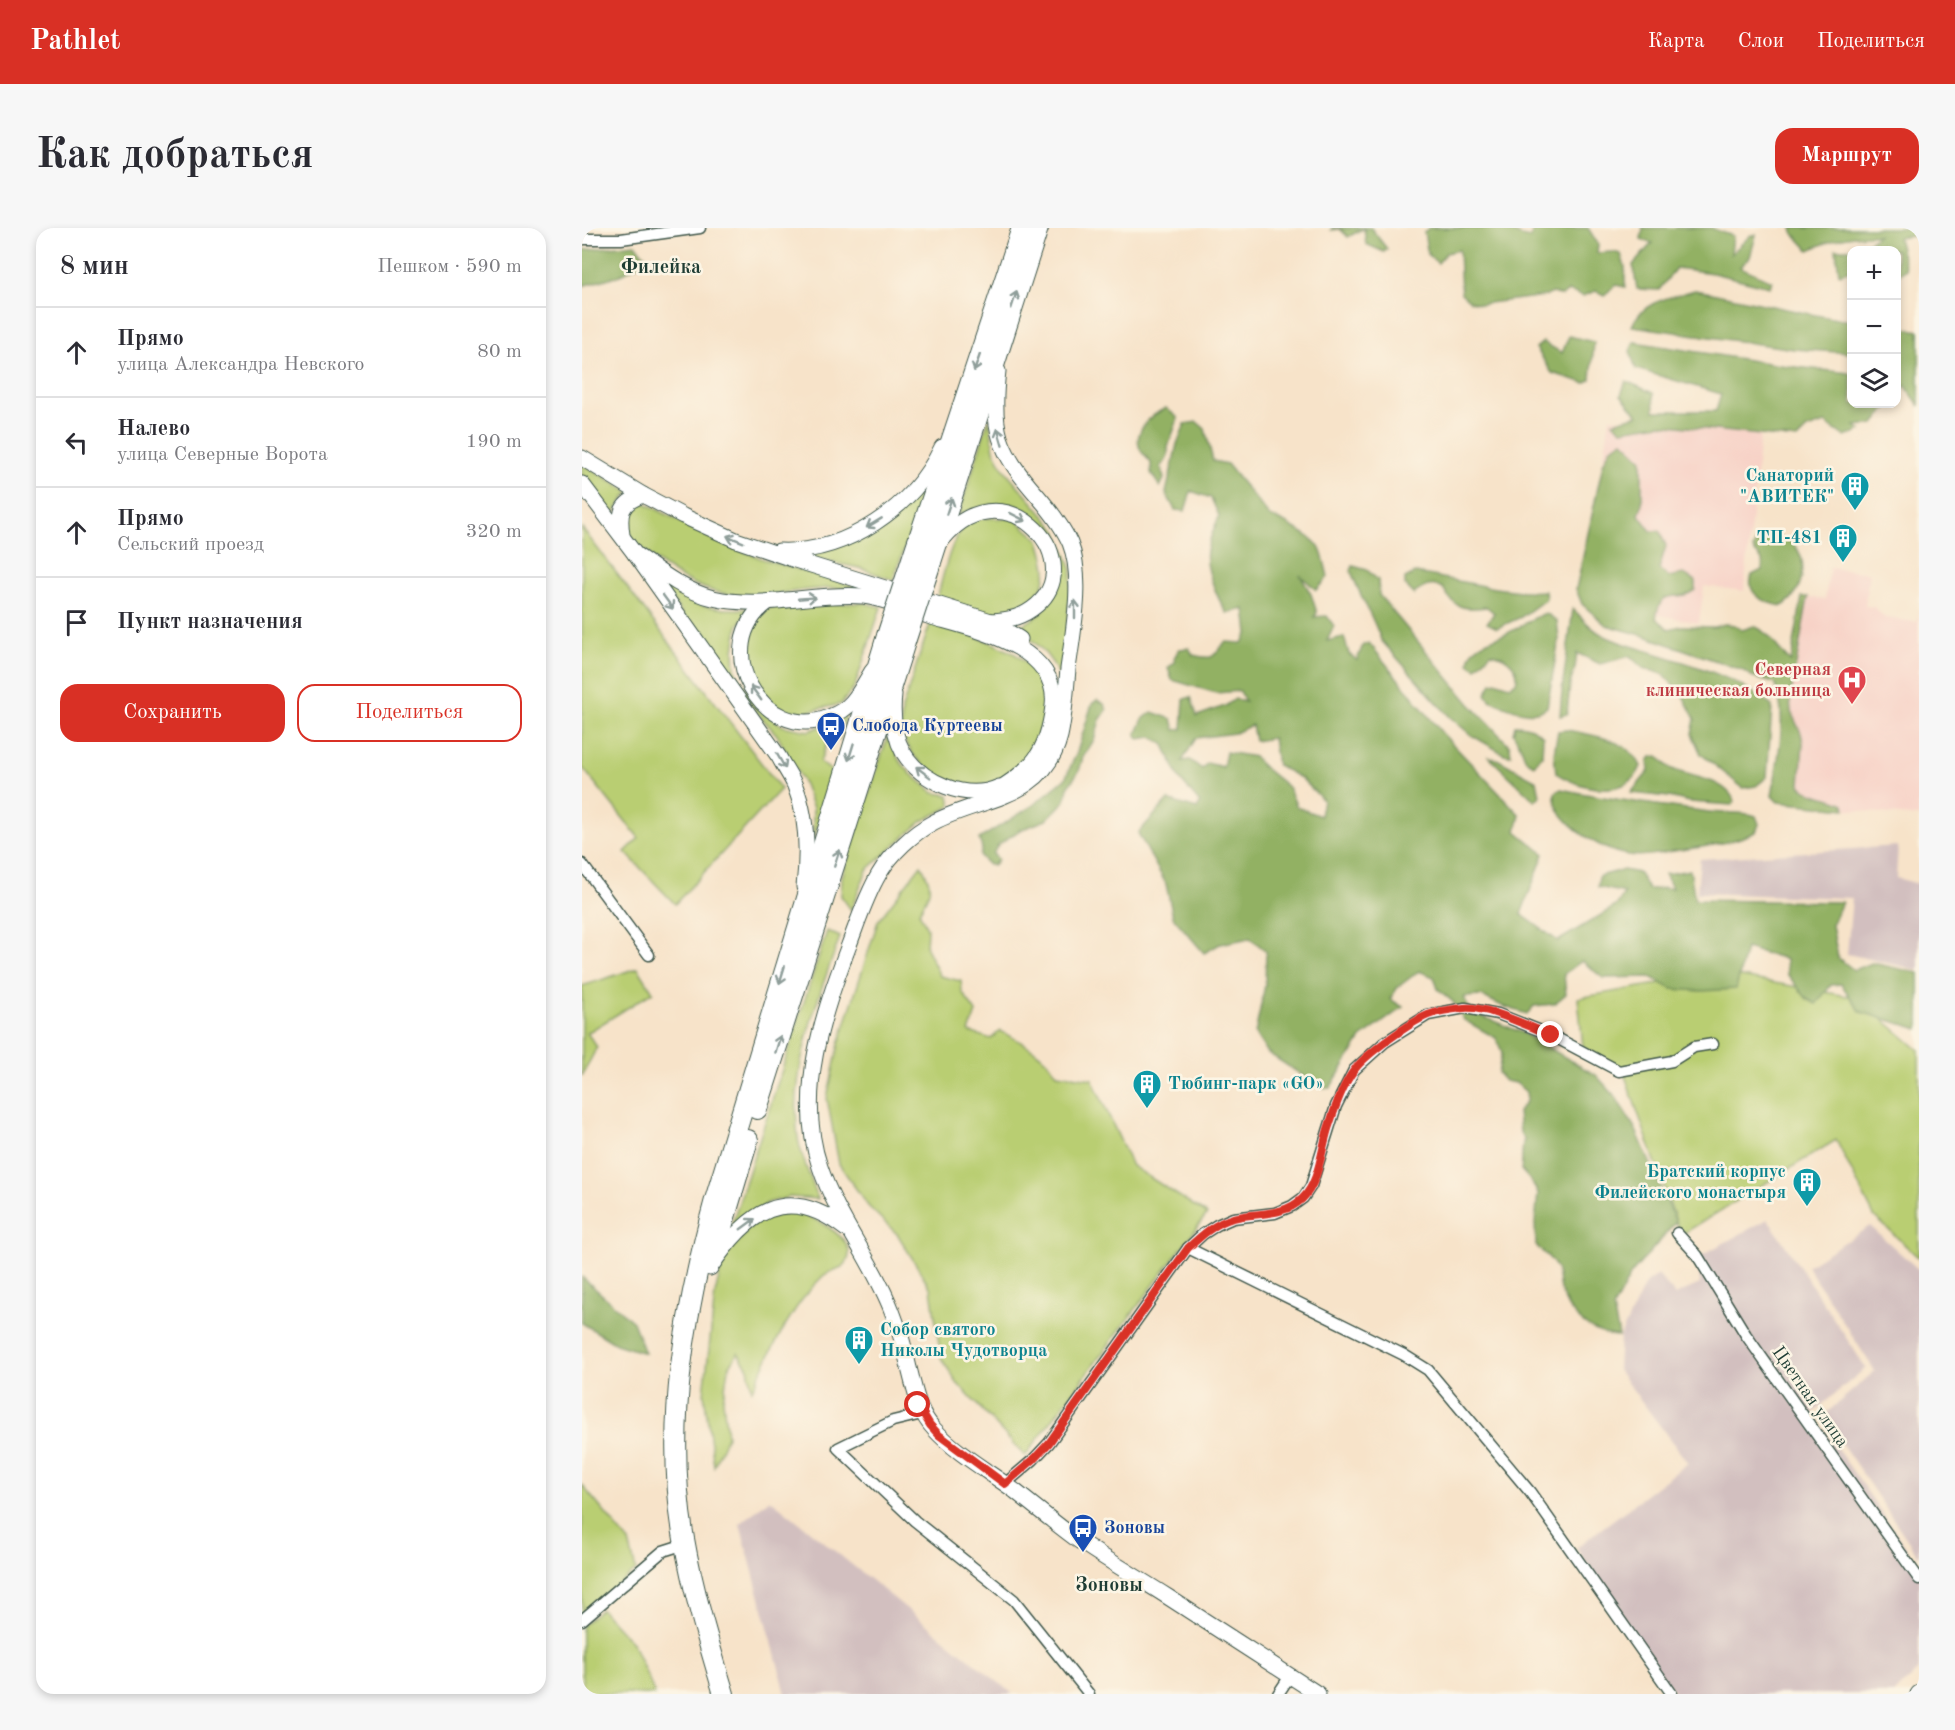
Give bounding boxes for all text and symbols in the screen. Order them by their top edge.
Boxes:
text: Pathlet [30,28,121,56]
text: Карта [1648,31,1705,52]
text: Слои [1738,31,1784,52]
text: Поделиться [1817,31,1925,52]
button: Маршрут [1775,128,1919,184]
text: Как добраться [36,135,313,177]
map controls [1847,246,1901,408]
button: + [1847,246,1901,300]
text: 8 мин [60,254,129,280]
text: Пешком · 590 m [377,257,522,277]
district label: Филейка [621,258,701,278]
one-way arrow [1010,291,1021,310]
button: − [1847,300,1901,354]
text: Прямо [117,328,184,350]
icon: ahead [60,336,93,369]
text: 80 m [477,342,522,362]
one-way arrow [970,353,981,372]
button: layers [1847,354,1901,408]
text: улица Александра Невского [117,355,364,375]
text: Налево [117,418,190,440]
icon: left [60,426,93,459]
one-way arrow [994,428,1005,447]
text: 190 m [466,432,522,452]
text: улица Северные Ворота [117,445,328,465]
place label: Санаторий "АВИТЕК" [1740,467,1834,506]
building icon: Санаторий "АВИТЕК" [1839,470,1871,512]
one-way arrow [944,497,955,516]
text: Прямо [117,508,184,530]
one-way arrow [1009,511,1026,523]
icon: ahead [60,516,93,549]
one-way arrow [866,517,883,529]
text: 320 m [466,522,522,542]
building icon: ТП-481 [1827,522,1859,564]
place label: ТП-481 [1757,529,1822,547]
one-way arrow [726,533,745,544]
text: Сельский проезд [117,535,264,555]
one-way arrow [796,592,816,603]
one-way arrow [662,593,674,609]
one-way arrow [1069,600,1081,620]
icon: arrive [60,606,93,639]
text: Пункт назначения [117,611,303,633]
place label: Северная клиническая больница [1646,661,1831,700]
hospital icon: Северная клиническая больница [1836,664,1868,706]
button: Сохранить [60,684,285,742]
button: Поделиться [297,684,522,742]
one-way arrow [750,685,762,701]
bus stop icon: Слобода Куртеевы [815,710,847,752]
place label: Слобода Куртеевы [852,717,1003,735]
one-way arrow [845,742,856,761]
one-way arrow [775,752,787,769]
one-way arrow [915,766,931,778]
one-way arrow [832,849,843,868]
one-way arrow [776,965,787,984]
route end [1537,1021,1563,1047]
one-way arrow [773,1035,784,1054]
building icon: Тюбинг-парк «GO» [1131,1068,1163,1110]
place label: Тюбинг-парк «GO» [1168,1075,1324,1093]
place label: Братский корпус Филейского монастыря [1595,1163,1786,1202]
building icon: Братский корпус Филейского монастыря [1791,1166,1823,1208]
one-way arrow [739,1218,755,1230]
place label: Собор святого Николы Чудотворца [880,1321,1047,1360]
building icon: Собор святого Николы Чудотворца [843,1324,875,1366]
street label: Цветная улица [1768,1343,1852,1451]
route start [904,1391,930,1417]
bus stop icon: Зоновы [1067,1512,1099,1554]
place label: Зоновы [1104,1519,1165,1537]
district label: Зоновы [1075,1576,1143,1596]

